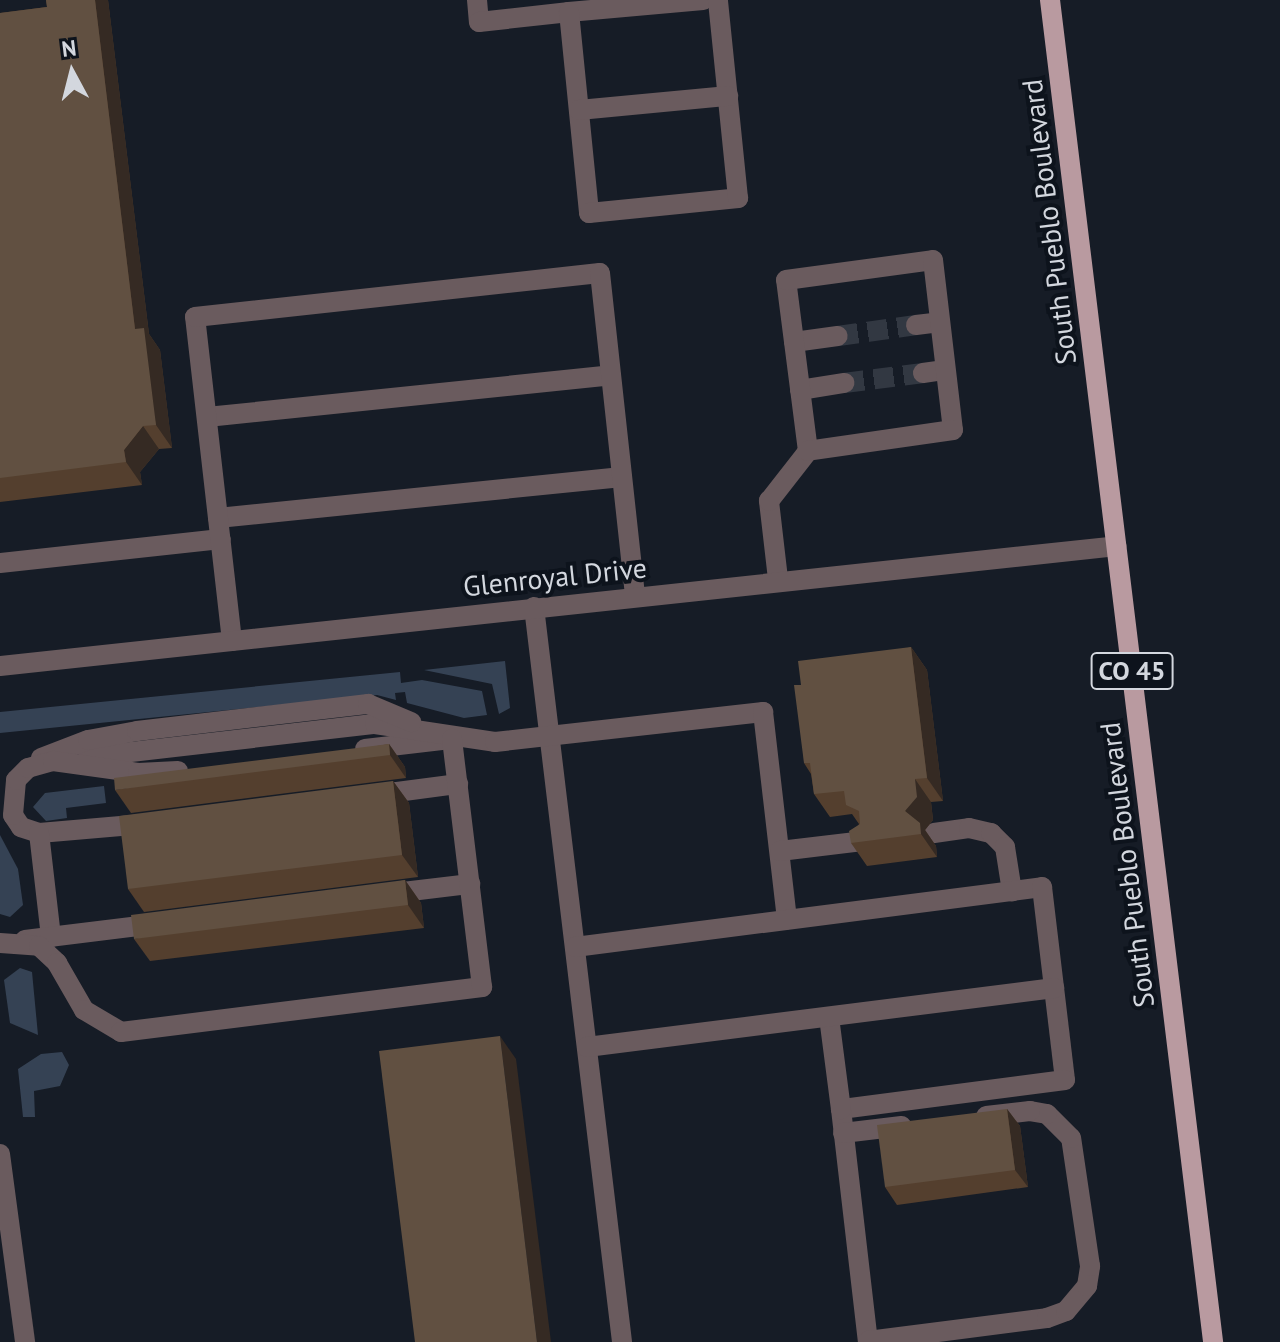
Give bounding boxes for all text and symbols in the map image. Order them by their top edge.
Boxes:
north arrow [32,32,112,112]
text: N [60,33,78,63]
street label: South Pueblo Boulevard [1015,77,1083,367]
street label: Glenroyal Drive [462,551,648,603]
road number: CO 45 [1090,649,1174,693]
street label: South Pueblo Boulevard [1093,720,1161,1010]

